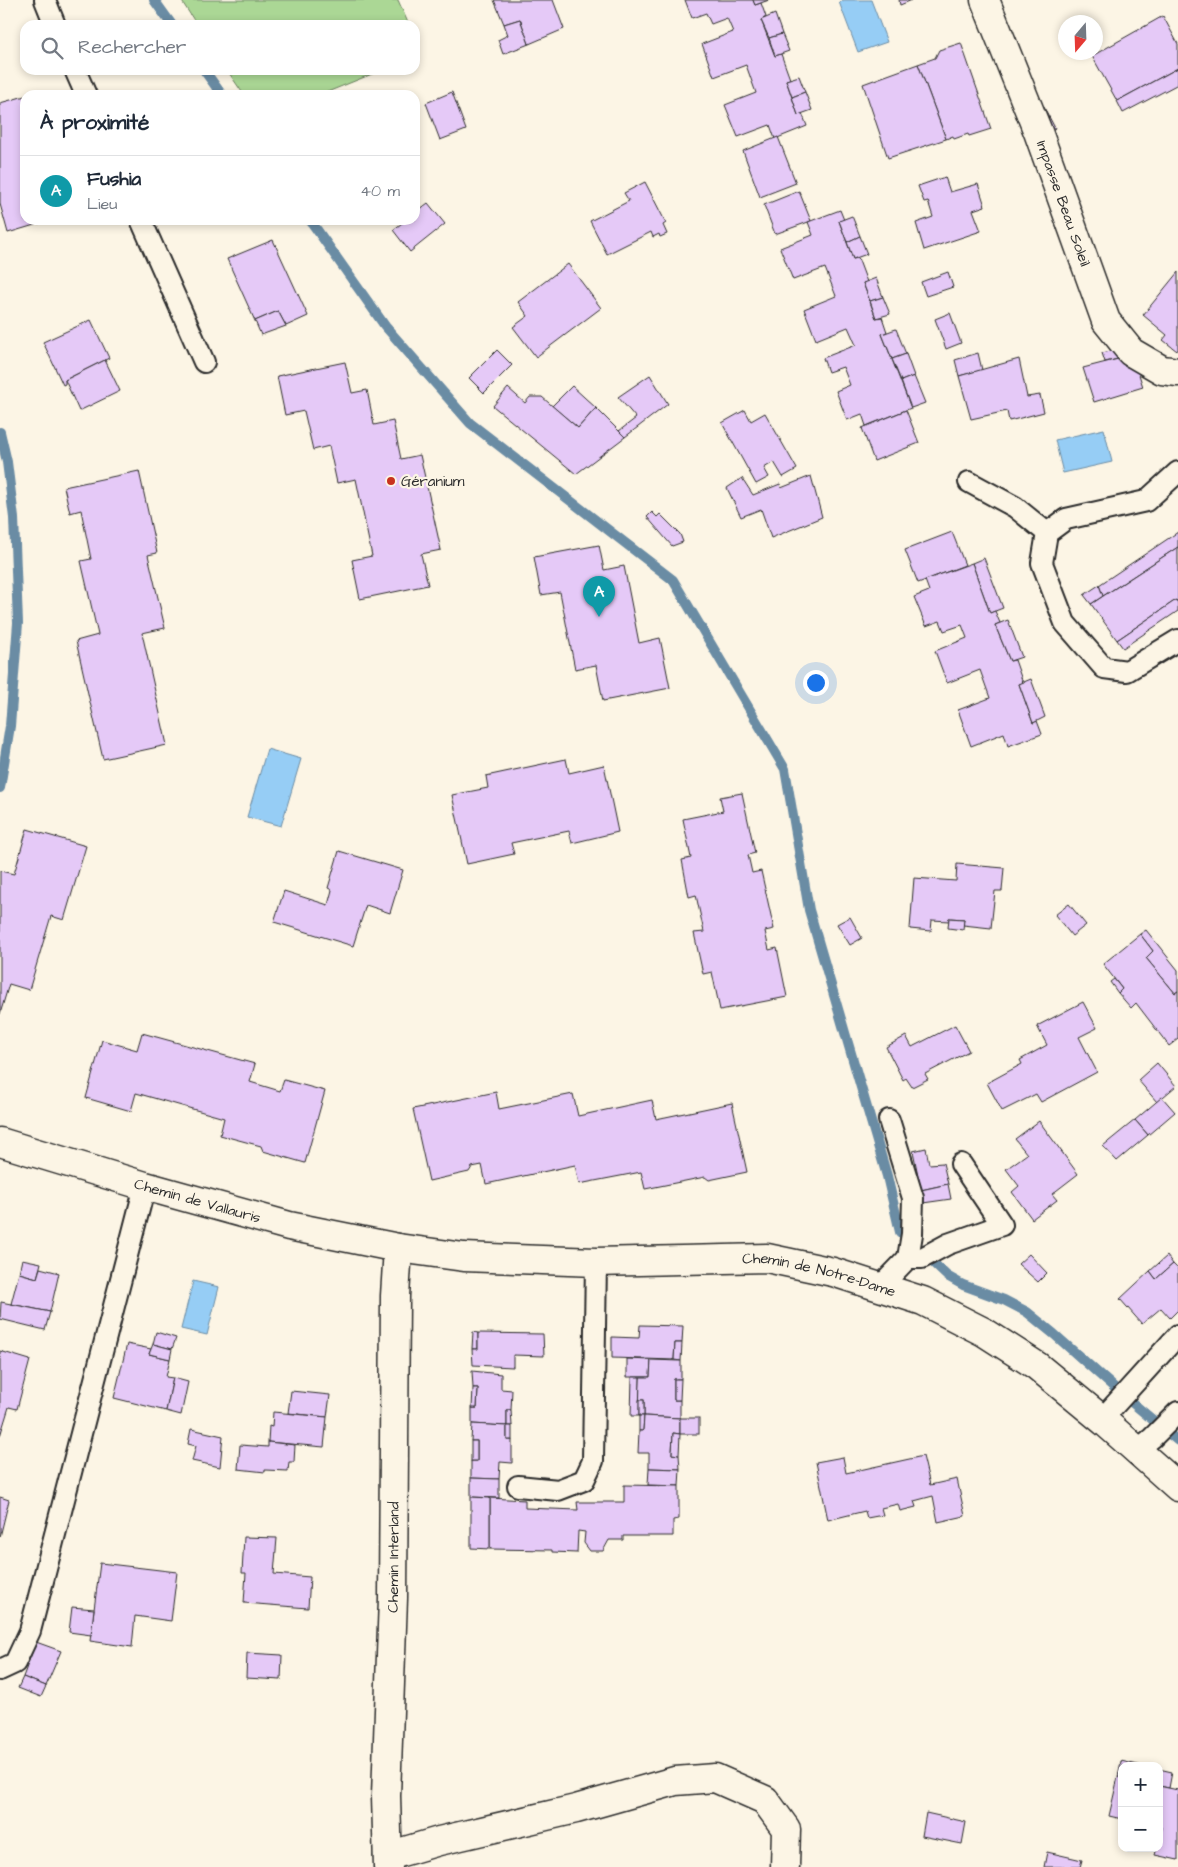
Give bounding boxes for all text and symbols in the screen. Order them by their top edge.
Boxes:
north arrow [1058,15,1103,60]
search box [20,20,420,75]
icon: search [38,34,66,62]
text: Rechercher [78,34,186,61]
text: À proximité [40,108,149,137]
street label: Impasse Beau Soleil [1031,137,1096,269]
text: Fushia [87,166,141,193]
text: A [51,180,61,202]
text: 40 m [360,180,400,202]
text: Lieu [87,193,117,215]
place label: Géranium [401,471,465,492]
marker: Géranium [385,475,397,487]
pin: A [583,576,615,617]
your location [803,670,829,696]
street label: Chemin de Vallauris [132,1173,264,1228]
street label: Chemin de Notre-Dame [742,1247,899,1302]
street label: Chemin Interland [382,1501,404,1613]
map controls [1118,1762,1163,1852]
button: + [1118,1762,1163,1807]
button: − [1118,1807,1163,1852]

